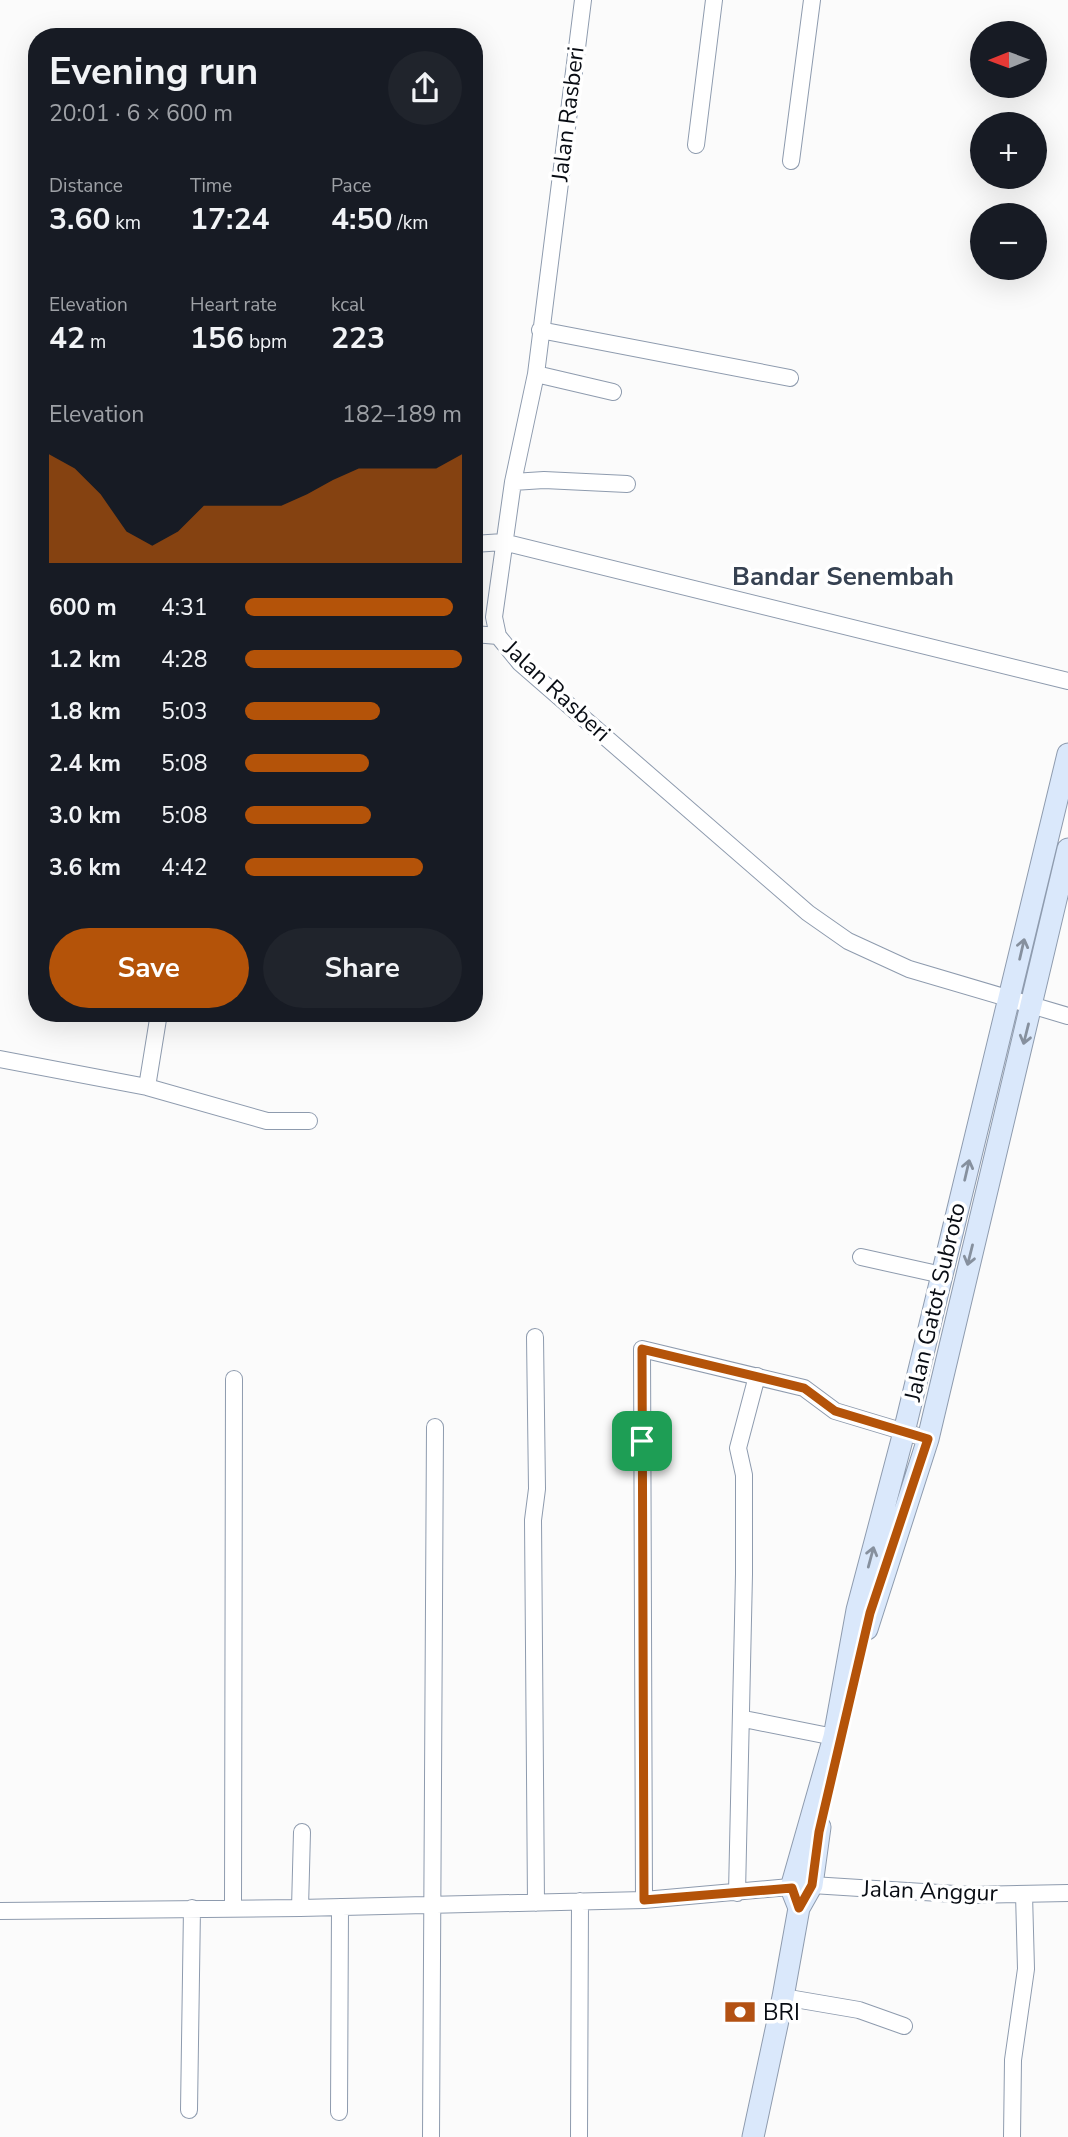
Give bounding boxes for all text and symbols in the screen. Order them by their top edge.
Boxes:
north arrow [970,21,1046,98]
map controls [970,21,1047,280]
street label: Jalan Rasberi [544,45,592,184]
text: Evening run [49,46,258,97]
button: share [388,51,462,125]
text: 20:01 · 6 × 600 m [49,98,233,129]
button: + [970,112,1047,189]
text: Distance [49,173,123,199]
text: Time [190,173,232,199]
text: Pace [331,173,371,199]
text: 3.60 [49,199,110,240]
text: 17:24 [190,199,269,240]
text: 4:50 [331,199,392,240]
button: − [970,203,1047,280]
text: km [110,210,141,236]
text: /km [392,210,428,236]
text: Elevation [49,292,128,318]
text: Heart rate [190,292,277,318]
text: kcal [331,292,365,318]
text: 42 [49,318,85,359]
text: 156 [190,318,244,359]
text: 223 [331,318,385,359]
text: m [85,329,106,355]
text: bpm [244,329,287,355]
text: Elevation [49,399,144,430]
text: 182–189 m [342,399,462,430]
district label: Bandar Senembah [732,559,954,594]
text: 600 m [49,592,117,623]
text: 4:31 [161,592,208,623]
street label: Jalan Rasberi [496,633,617,749]
text: 1.2 km [49,644,121,675]
text: 4:28 [161,644,208,675]
text: 1.8 km [49,696,121,727]
text: 5:03 [161,696,208,727]
text: 2.4 km [49,748,121,779]
text: 5:08 [161,748,208,779]
text: 3.0 km [49,800,121,831]
text: 5:08 [161,800,208,831]
text: 3.6 km [49,852,121,883]
text: 4:42 [161,852,208,883]
button: Save [49,928,249,1008]
button: Share [263,928,462,1008]
one-way arrow [1015,938,1029,961]
one-way arrow [1019,1023,1032,1045]
one-way arrow [960,1159,974,1182]
street label: Jalan Gatot Subroto [897,1200,973,1405]
one-way arrow [963,1243,976,1266]
pin [612,1411,672,1471]
icon: arrive [623,1422,661,1460]
one-way arrow [865,1546,878,1569]
street label: Jalan Anggur [861,1873,999,1909]
bank icon: BRI [723,1995,757,2029]
place label: BRI [763,1997,800,2028]

